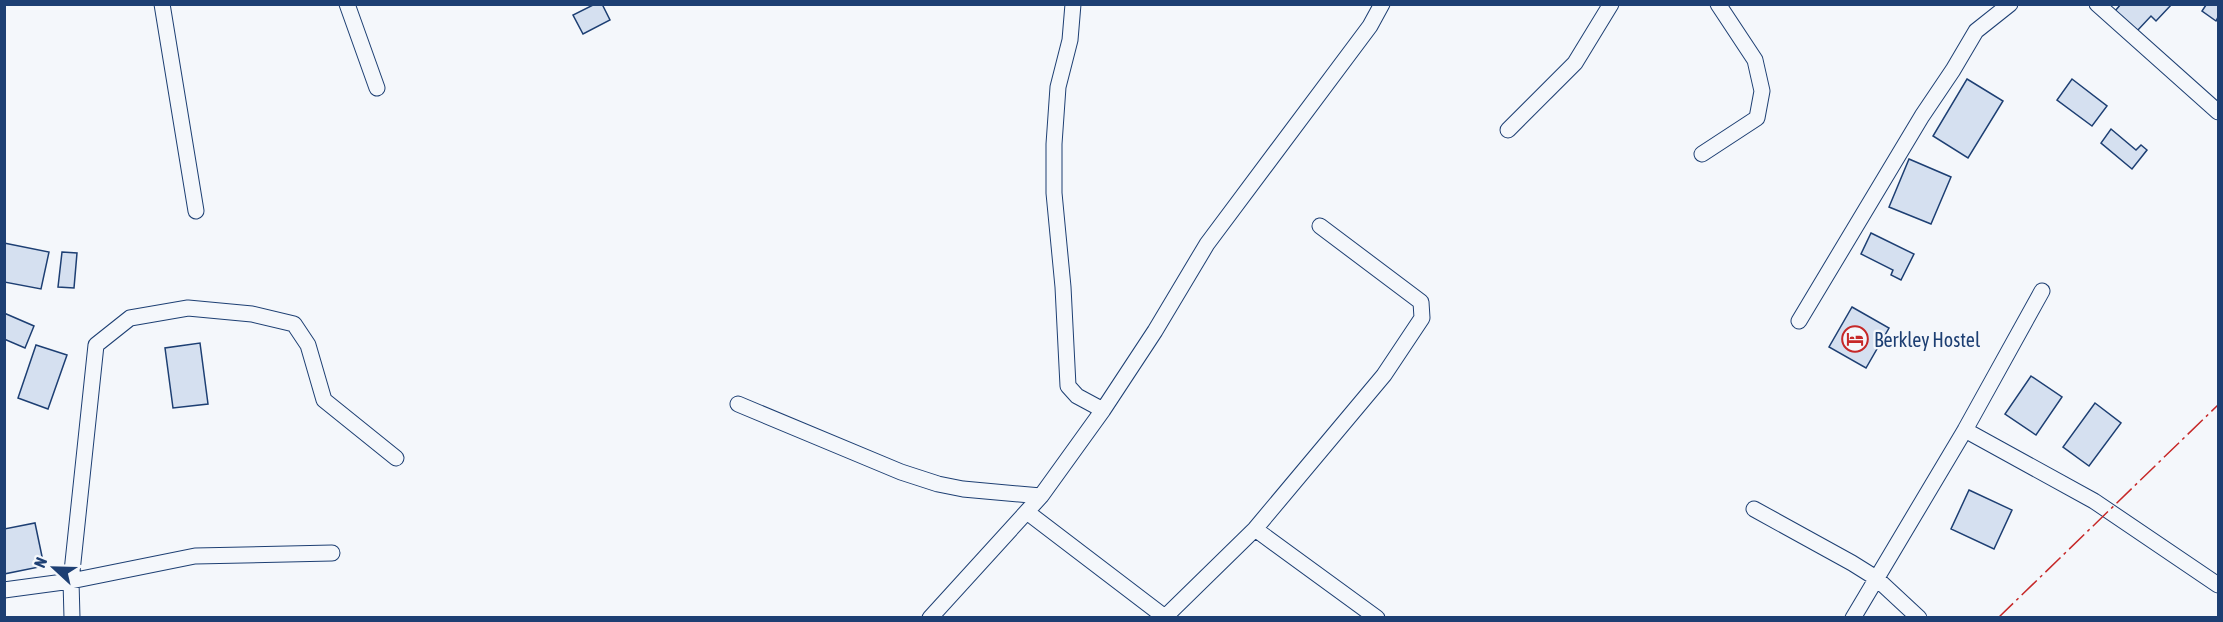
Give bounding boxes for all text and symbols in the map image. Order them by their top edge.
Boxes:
hotel icon: Berkley Hostel [1840,324,1870,354]
place label: Berkley Hostel [1874,328,1981,351]
north arrow [24,538,84,598]
text: N [30,555,50,570]

